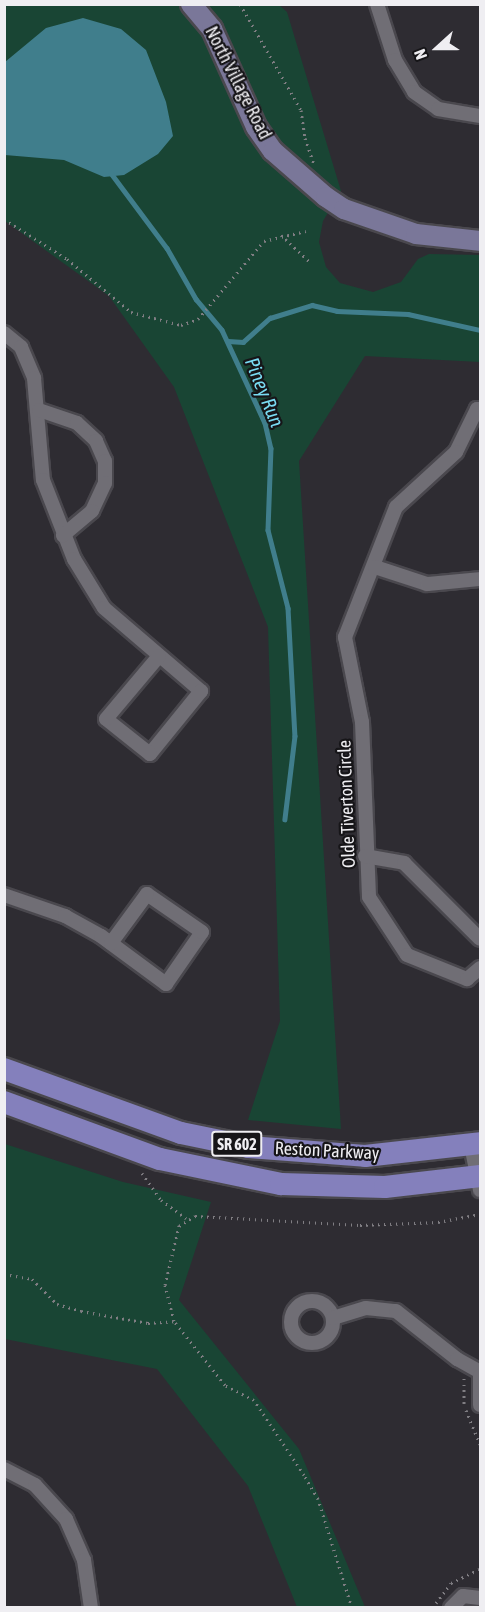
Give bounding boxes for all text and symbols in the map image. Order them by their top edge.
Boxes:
north arrow [407,18,467,78]
street label: North Village Road [200,23,276,143]
text: N [410,47,430,62]
water label: Piney Run [240,354,290,430]
street label: Olde Tiverton Circle [334,740,360,868]
road number: SR 602 [210,1131,264,1157]
street label: Reston Parkway [274,1137,380,1165]

